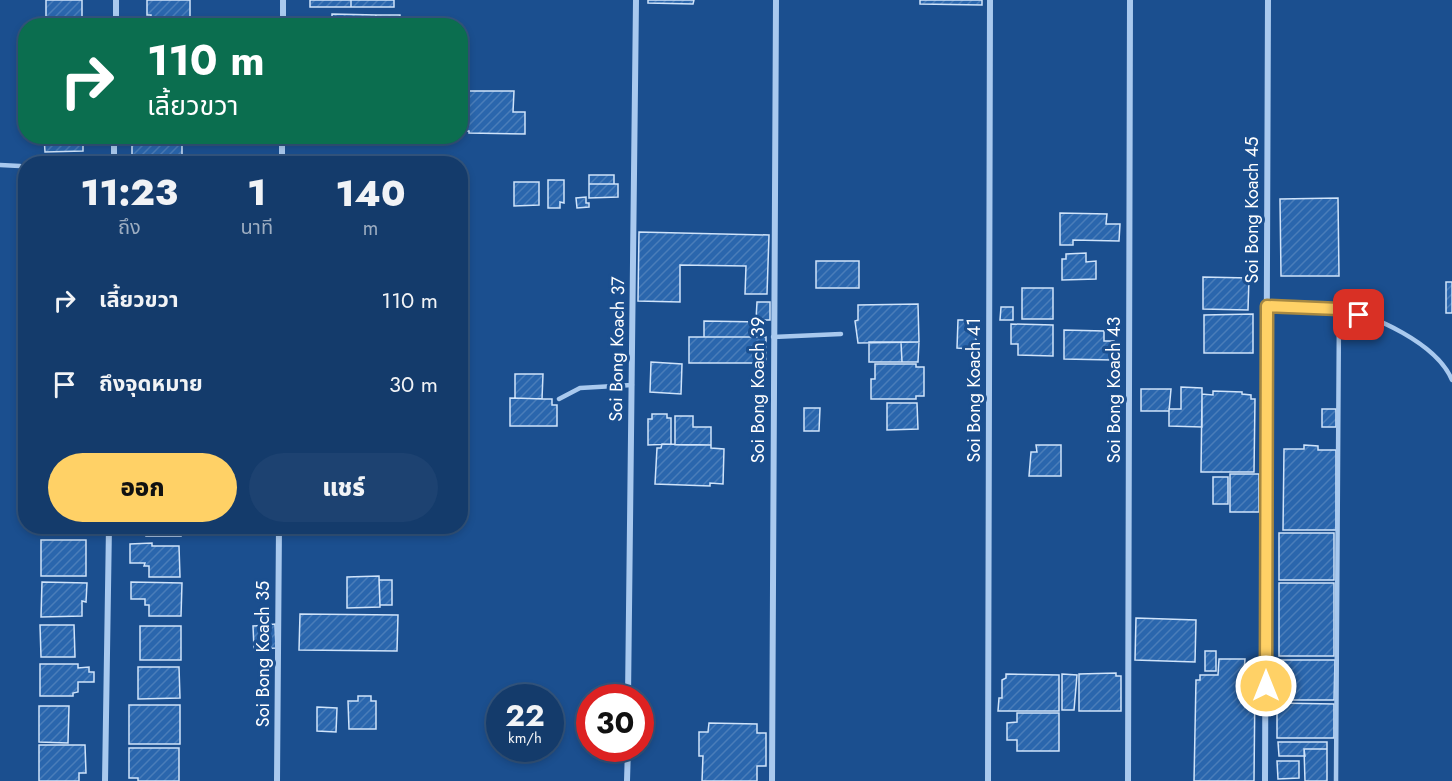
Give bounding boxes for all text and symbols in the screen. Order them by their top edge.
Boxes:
text: 110 m [147,30,265,91]
icon: right [48,42,126,120]
text: เลี้ยวขวา [147,86,238,125]
street label: Soi Bong Koach 45 [1239,137,1265,283]
text: 11:23 [81,166,178,218]
text: 1 [247,166,266,218]
text: 140 [336,167,405,219]
text: ถึง [118,213,141,242]
text: นาที [241,213,273,242]
text: m [363,214,378,243]
street label: Soi Bong Koach 37 [603,276,631,422]
text: เลี้ยวขวา [99,283,179,315]
icon: right [48,284,81,317]
text: 110 m [381,284,438,316]
pin [1333,289,1384,340]
icon: arrive [1342,298,1375,331]
street label: Soi Bong Koach 39 [745,317,771,463]
street label: Soi Bong Koach 43 [1101,317,1127,463]
street label: Soi Bong Koach 41 [961,318,987,462]
text: ถึงจุดหมาย [99,367,203,399]
icon: arrive [48,368,81,401]
text: 30 m [389,368,438,400]
button: ออก [48,453,237,522]
button: แชร์ [249,453,438,522]
street label: Soi Bong Koach 35 [250,581,276,727]
position arrow [1234,654,1298,718]
speed limit sign: 30 [576,684,654,762]
text: 22 [505,694,545,737]
text: km/h [508,727,542,749]

